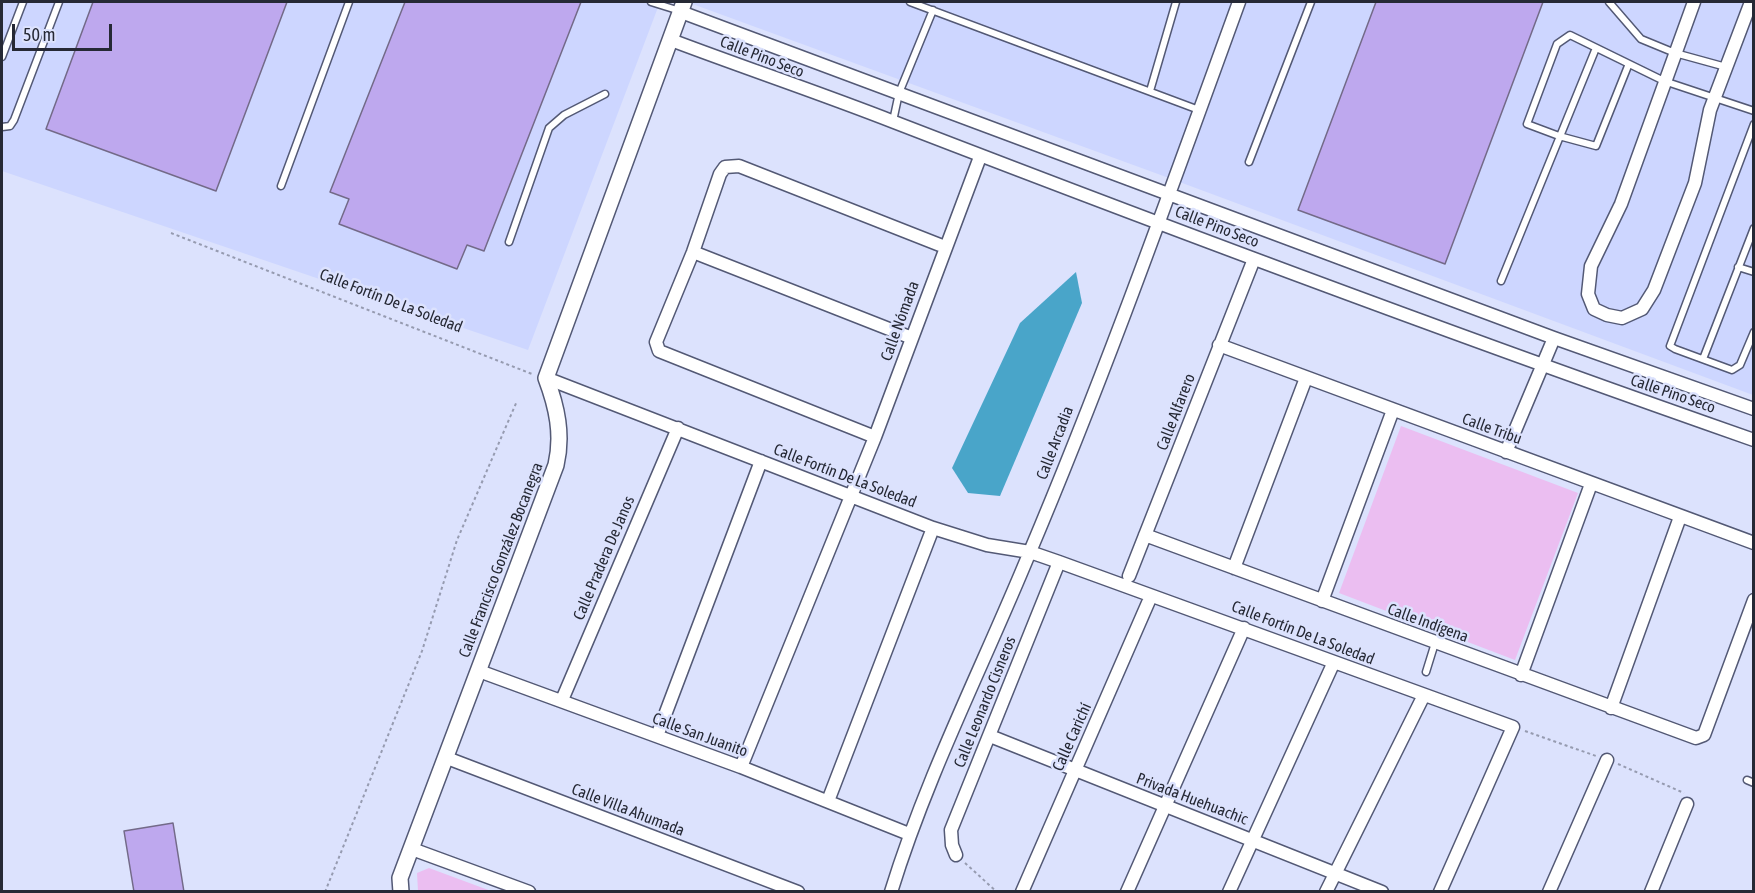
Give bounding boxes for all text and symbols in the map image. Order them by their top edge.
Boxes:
scale bar [15,12,116,50]
text: 50 m [23,24,55,45]
street label: Calle Pino Seco [717,32,807,82]
street label: Calle Pino Seco [1172,202,1262,252]
street label: Calle Fortín De La Soledad [317,265,465,337]
street label: Calle Nómada [877,279,923,363]
street label: Calle Alfarero [1153,371,1199,453]
street label: Calle Pino Seco [1628,371,1718,417]
street label: Calle Arcadia [1032,404,1078,482]
street label: Calle Tribu [1459,409,1525,449]
street label: Calle Fortín De La Soledad [771,440,919,512]
street label: Calle Francisco González Bocanegra [455,460,547,660]
street label: Calle Pradera De Janos [569,493,639,623]
street label: Calle Fortín De La Soledad [1229,597,1377,669]
street label: Calle Indígena [1385,600,1471,646]
street label: Calle Leonardo Cisneros [950,634,1020,770]
street label: Calle Carichí [1048,700,1096,774]
street label: Calle San Juanito [650,709,750,761]
street label: Privada Huehuachic [1134,769,1250,829]
street label: Calle Villa Ahumada [569,780,687,840]

